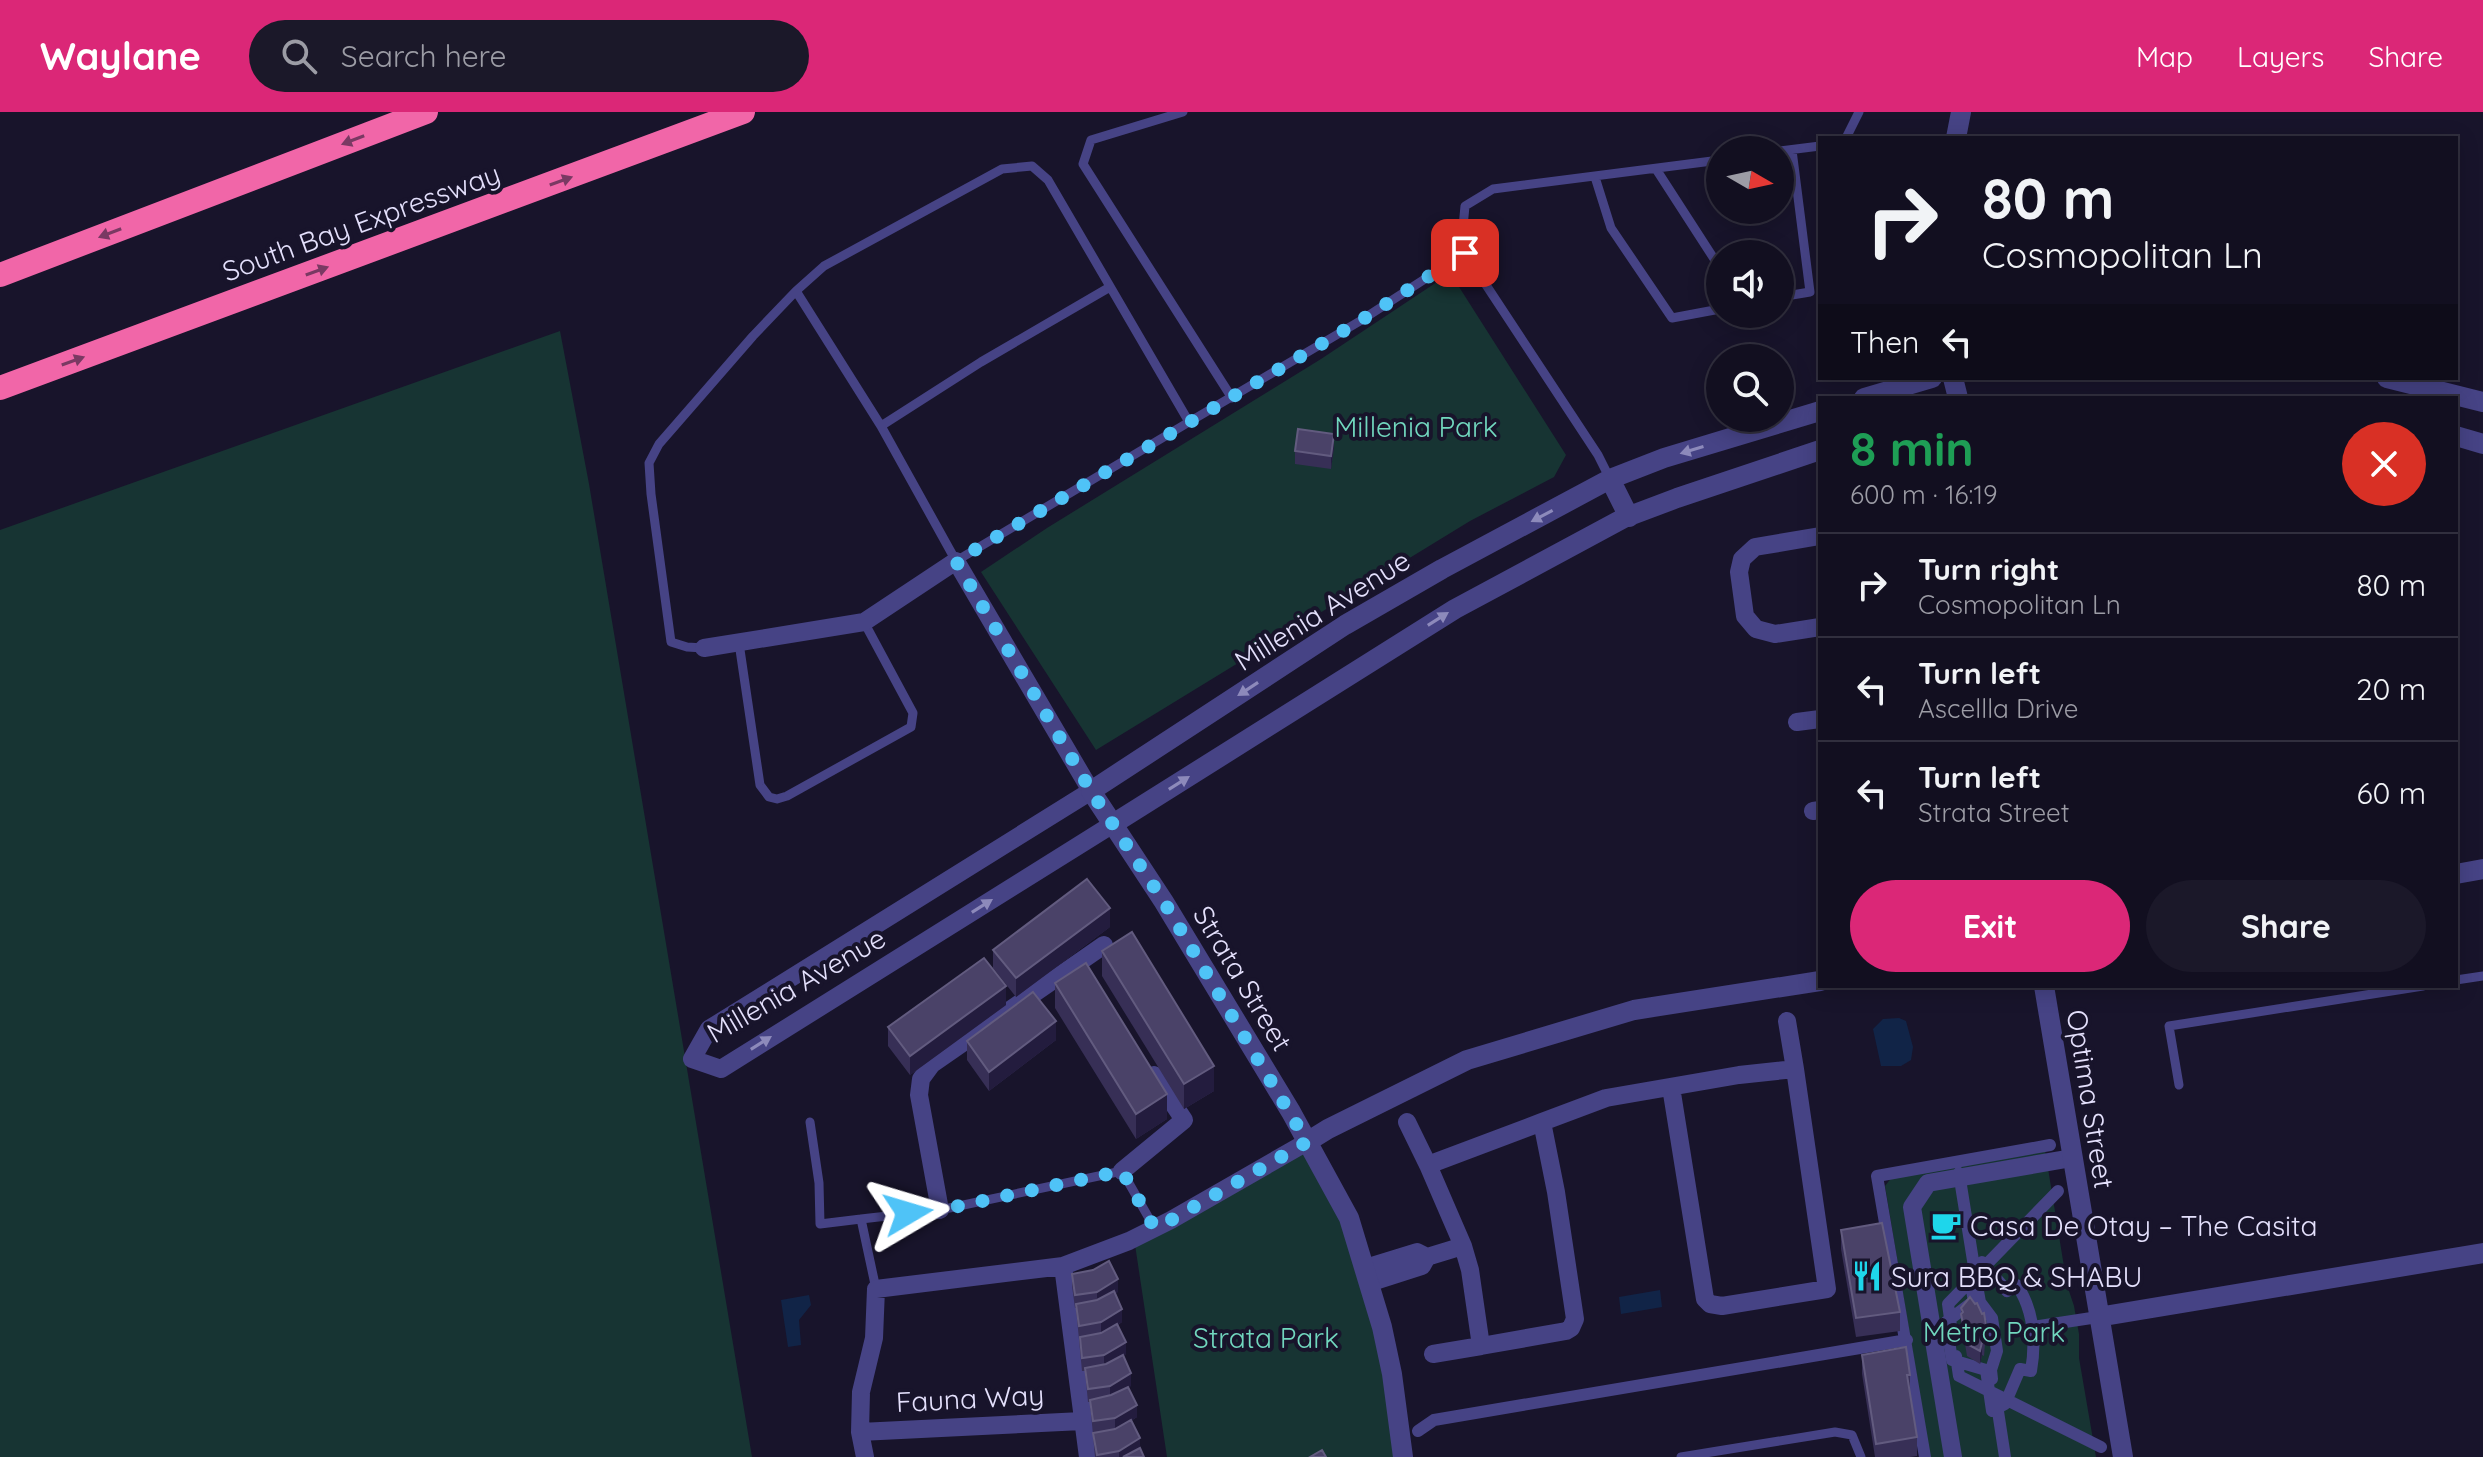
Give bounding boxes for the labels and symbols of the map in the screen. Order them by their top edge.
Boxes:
one-way arrow [341,134,365,147]
north arrow [1706,136,1794,224]
street label: South Bay Expressway [217,155,505,289]
one-way arrow [549,174,573,186]
pin [1431,219,1499,287]
one-way arrow [98,227,122,240]
one-way arrow [305,264,329,277]
one-way arrow [61,354,85,367]
park label: Millenia Park [1334,409,1498,444]
one-way arrow [1679,444,1703,457]
one-way arrow [1530,509,1553,522]
street label: Millenia Avenue [1228,542,1416,678]
one-way arrow [1427,613,1449,627]
one-way arrow [1237,681,1259,695]
one-way arrow [1168,776,1190,790]
one-way arrow [971,899,993,913]
street label: Strata Street [1186,899,1300,1057]
street label: Millenia Avenue [701,920,891,1050]
street label: Optima Street [2060,1007,2122,1191]
one-way arrow [751,1036,772,1051]
position arrow [866,1171,950,1255]
cafe icon: Casa De Otay – The Casita [1929,1208,1963,1242]
place label: Casa De Otay – The Casita [1970,1208,2318,1243]
restaurant icon: Sura BBQ & SHABU [1850,1259,1884,1293]
place label: Sura BBQ & SHABU [1891,1259,2142,1294]
park label: Metro Park [1923,1314,2065,1349]
park label: Strata Park [1193,1320,1339,1355]
street label: Fauna Way [895,1377,1045,1419]

